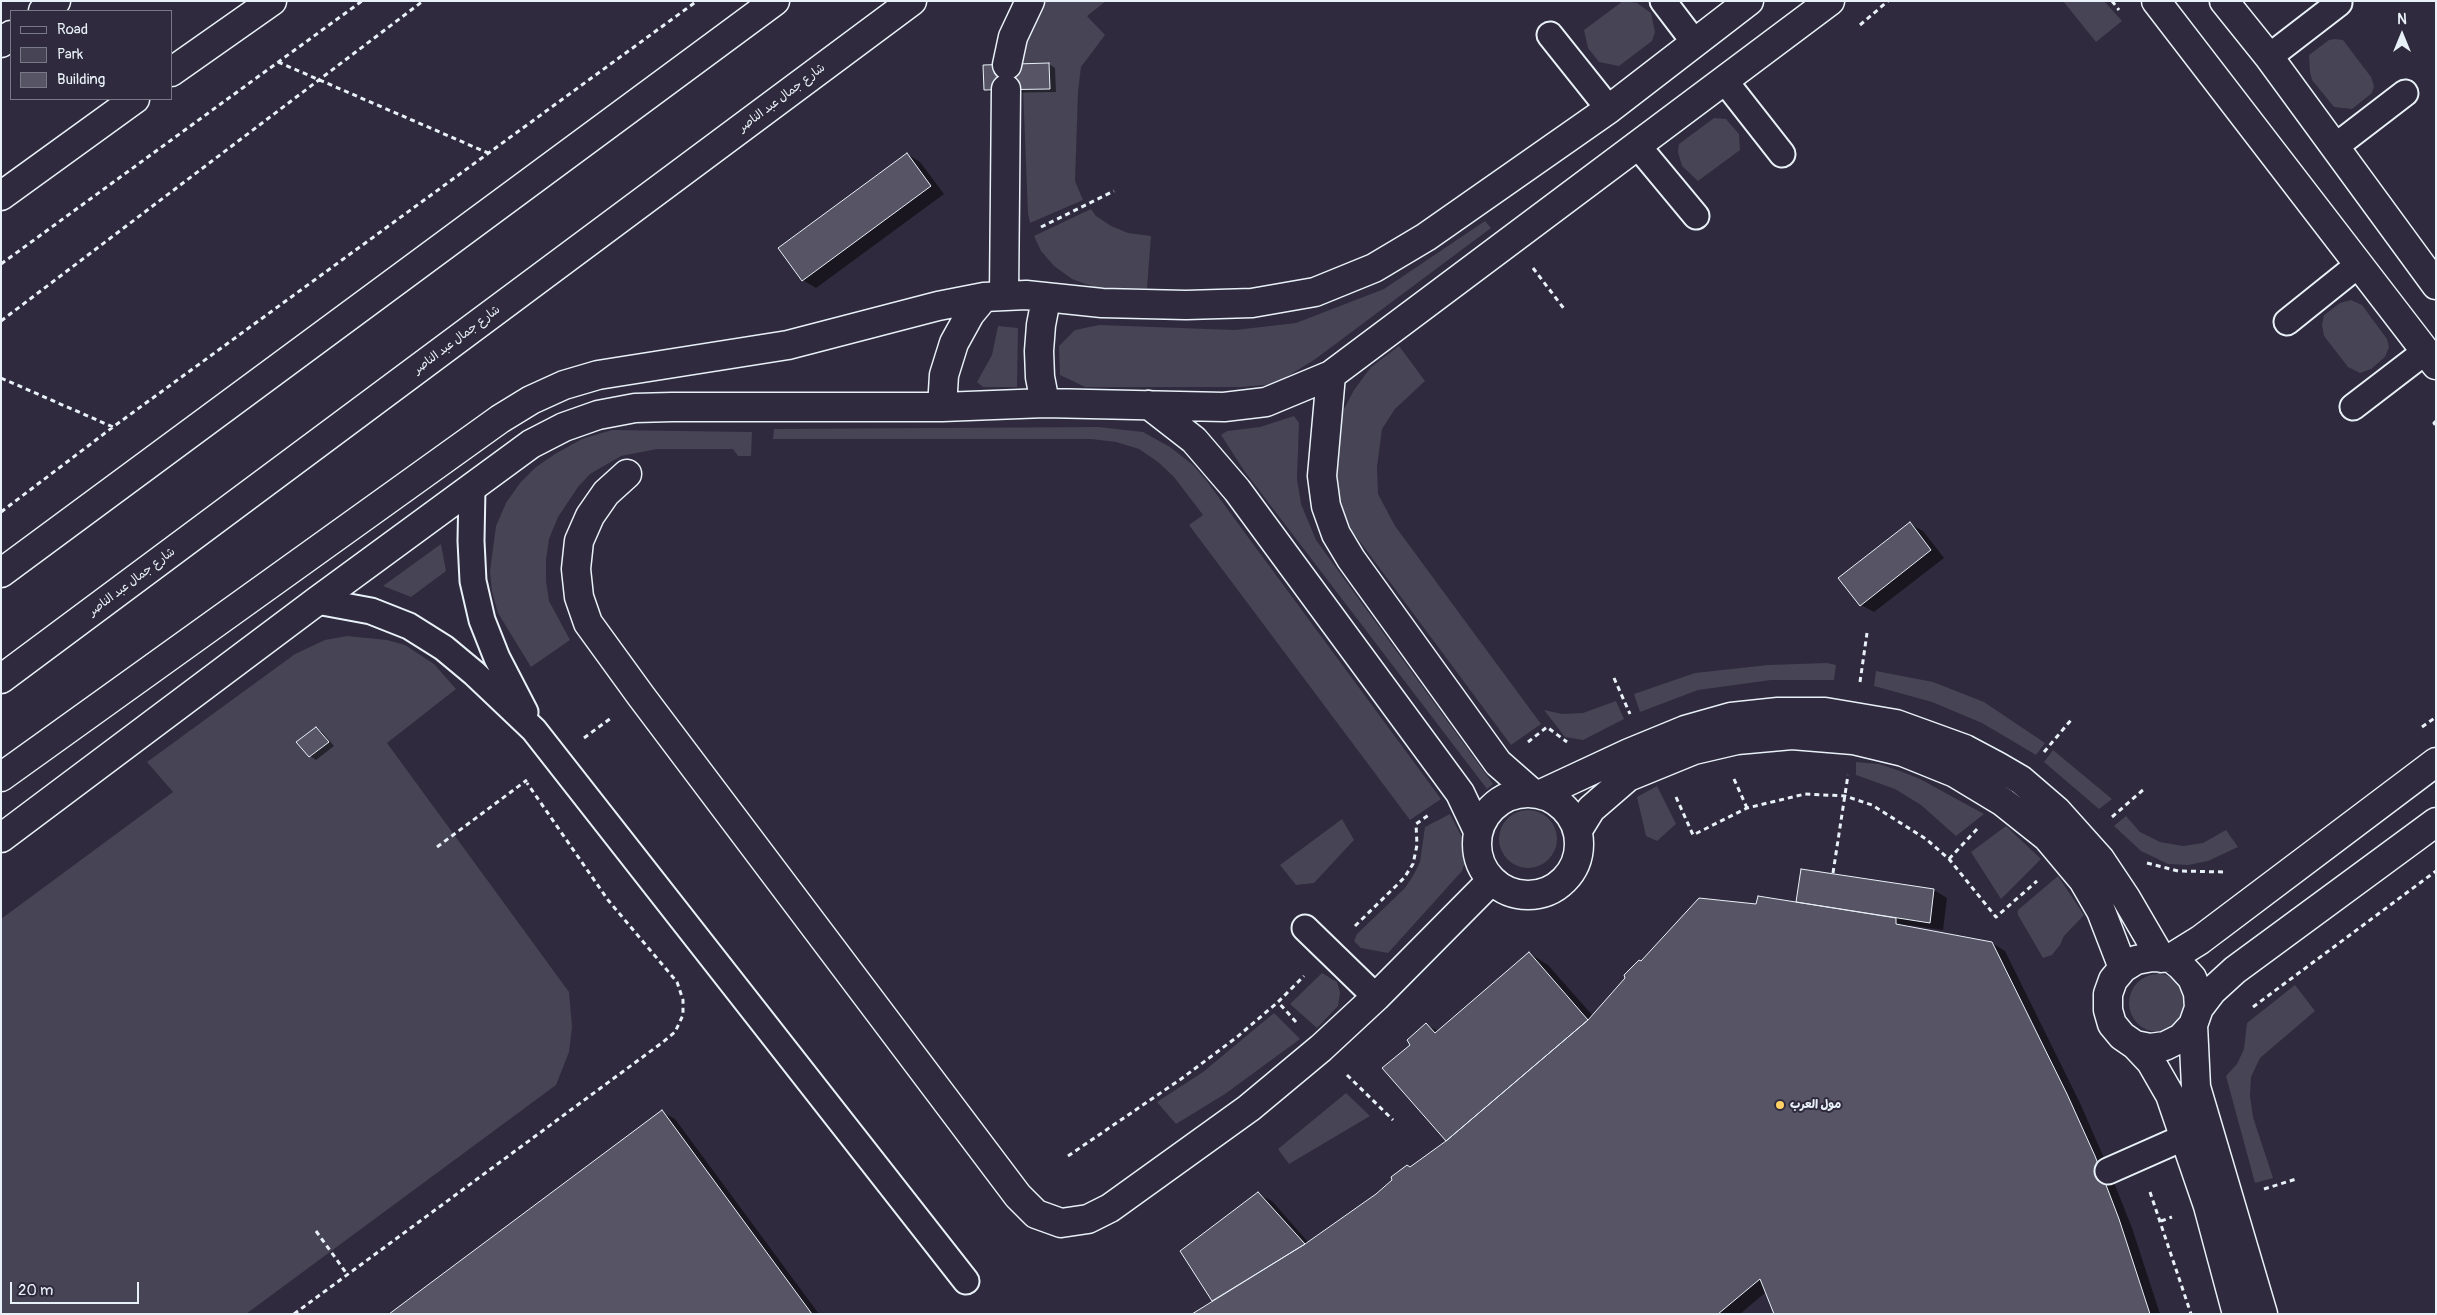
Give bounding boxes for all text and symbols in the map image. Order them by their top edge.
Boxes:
legend [10,10,172,100]
north arrow [2377,10,2427,60]
text: N [2397,11,2407,28]
text: Road [57,20,88,39]
text: Park [57,45,83,64]
street label: شارع جمال عبد الناصر [736,61,828,135]
text: Building [57,70,105,89]
street label: شارع جمال عبد الناصر [411,303,503,377]
street label: شارع جمال عبد الناصر [86,545,178,619]
place label: مول العرب [1790,1098,1841,1112]
marker: مول العرب [1774,1099,1786,1111]
scale bar [12,1272,141,1304]
text: 20 m [18,1281,53,1300]

